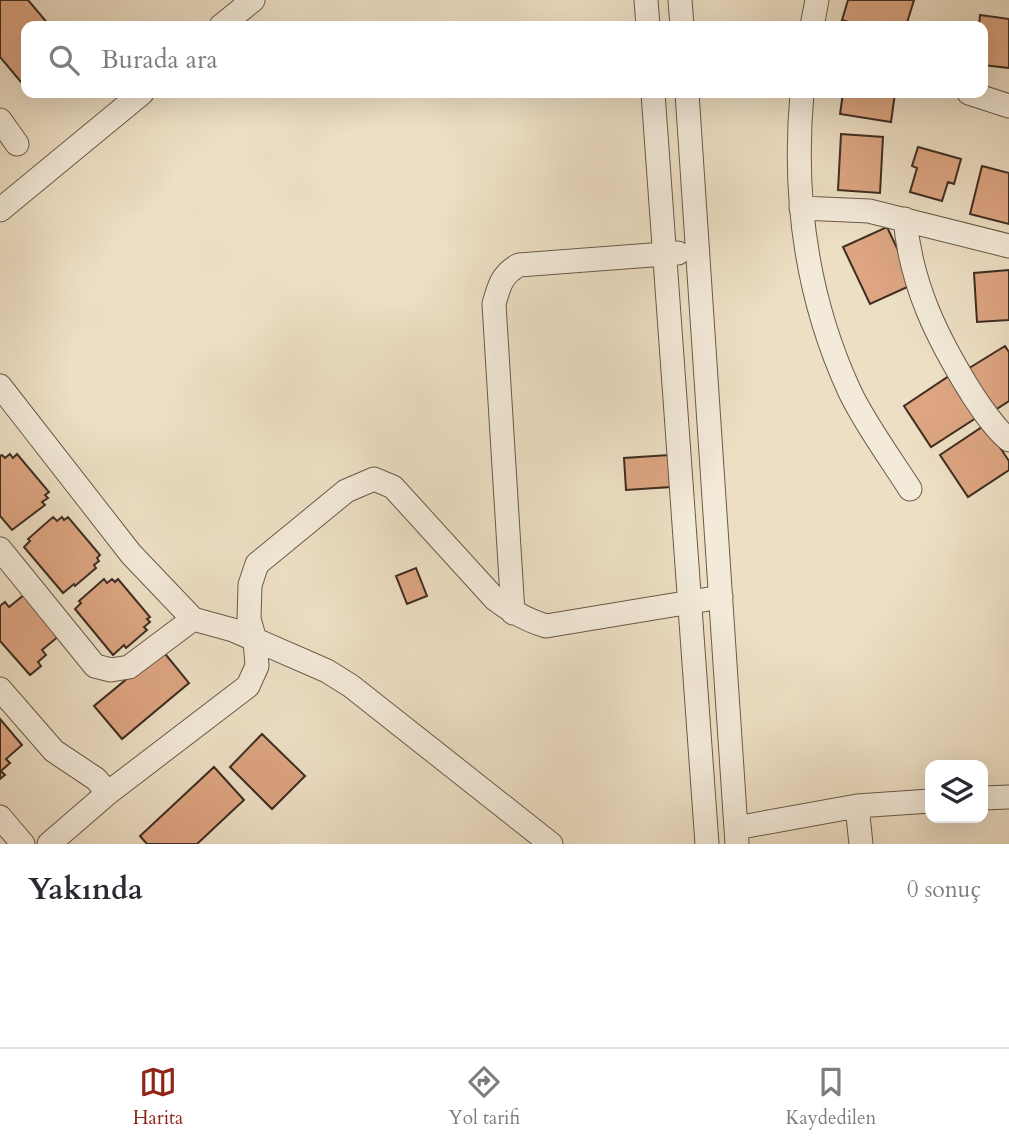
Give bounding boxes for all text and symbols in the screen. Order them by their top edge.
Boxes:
search box [21,21,988,98]
icon: search [45,41,83,79]
text: Burada ara [101,42,218,77]
map controls [925,760,988,823]
button: layers [925,760,988,823]
text: Yakında [28,869,143,910]
text: 0 sonuç [907,874,981,905]
tab: Harita [133,1063,183,1131]
tab: Yol tarifi [449,1063,520,1131]
tab: Kaydedilen [785,1063,876,1131]

